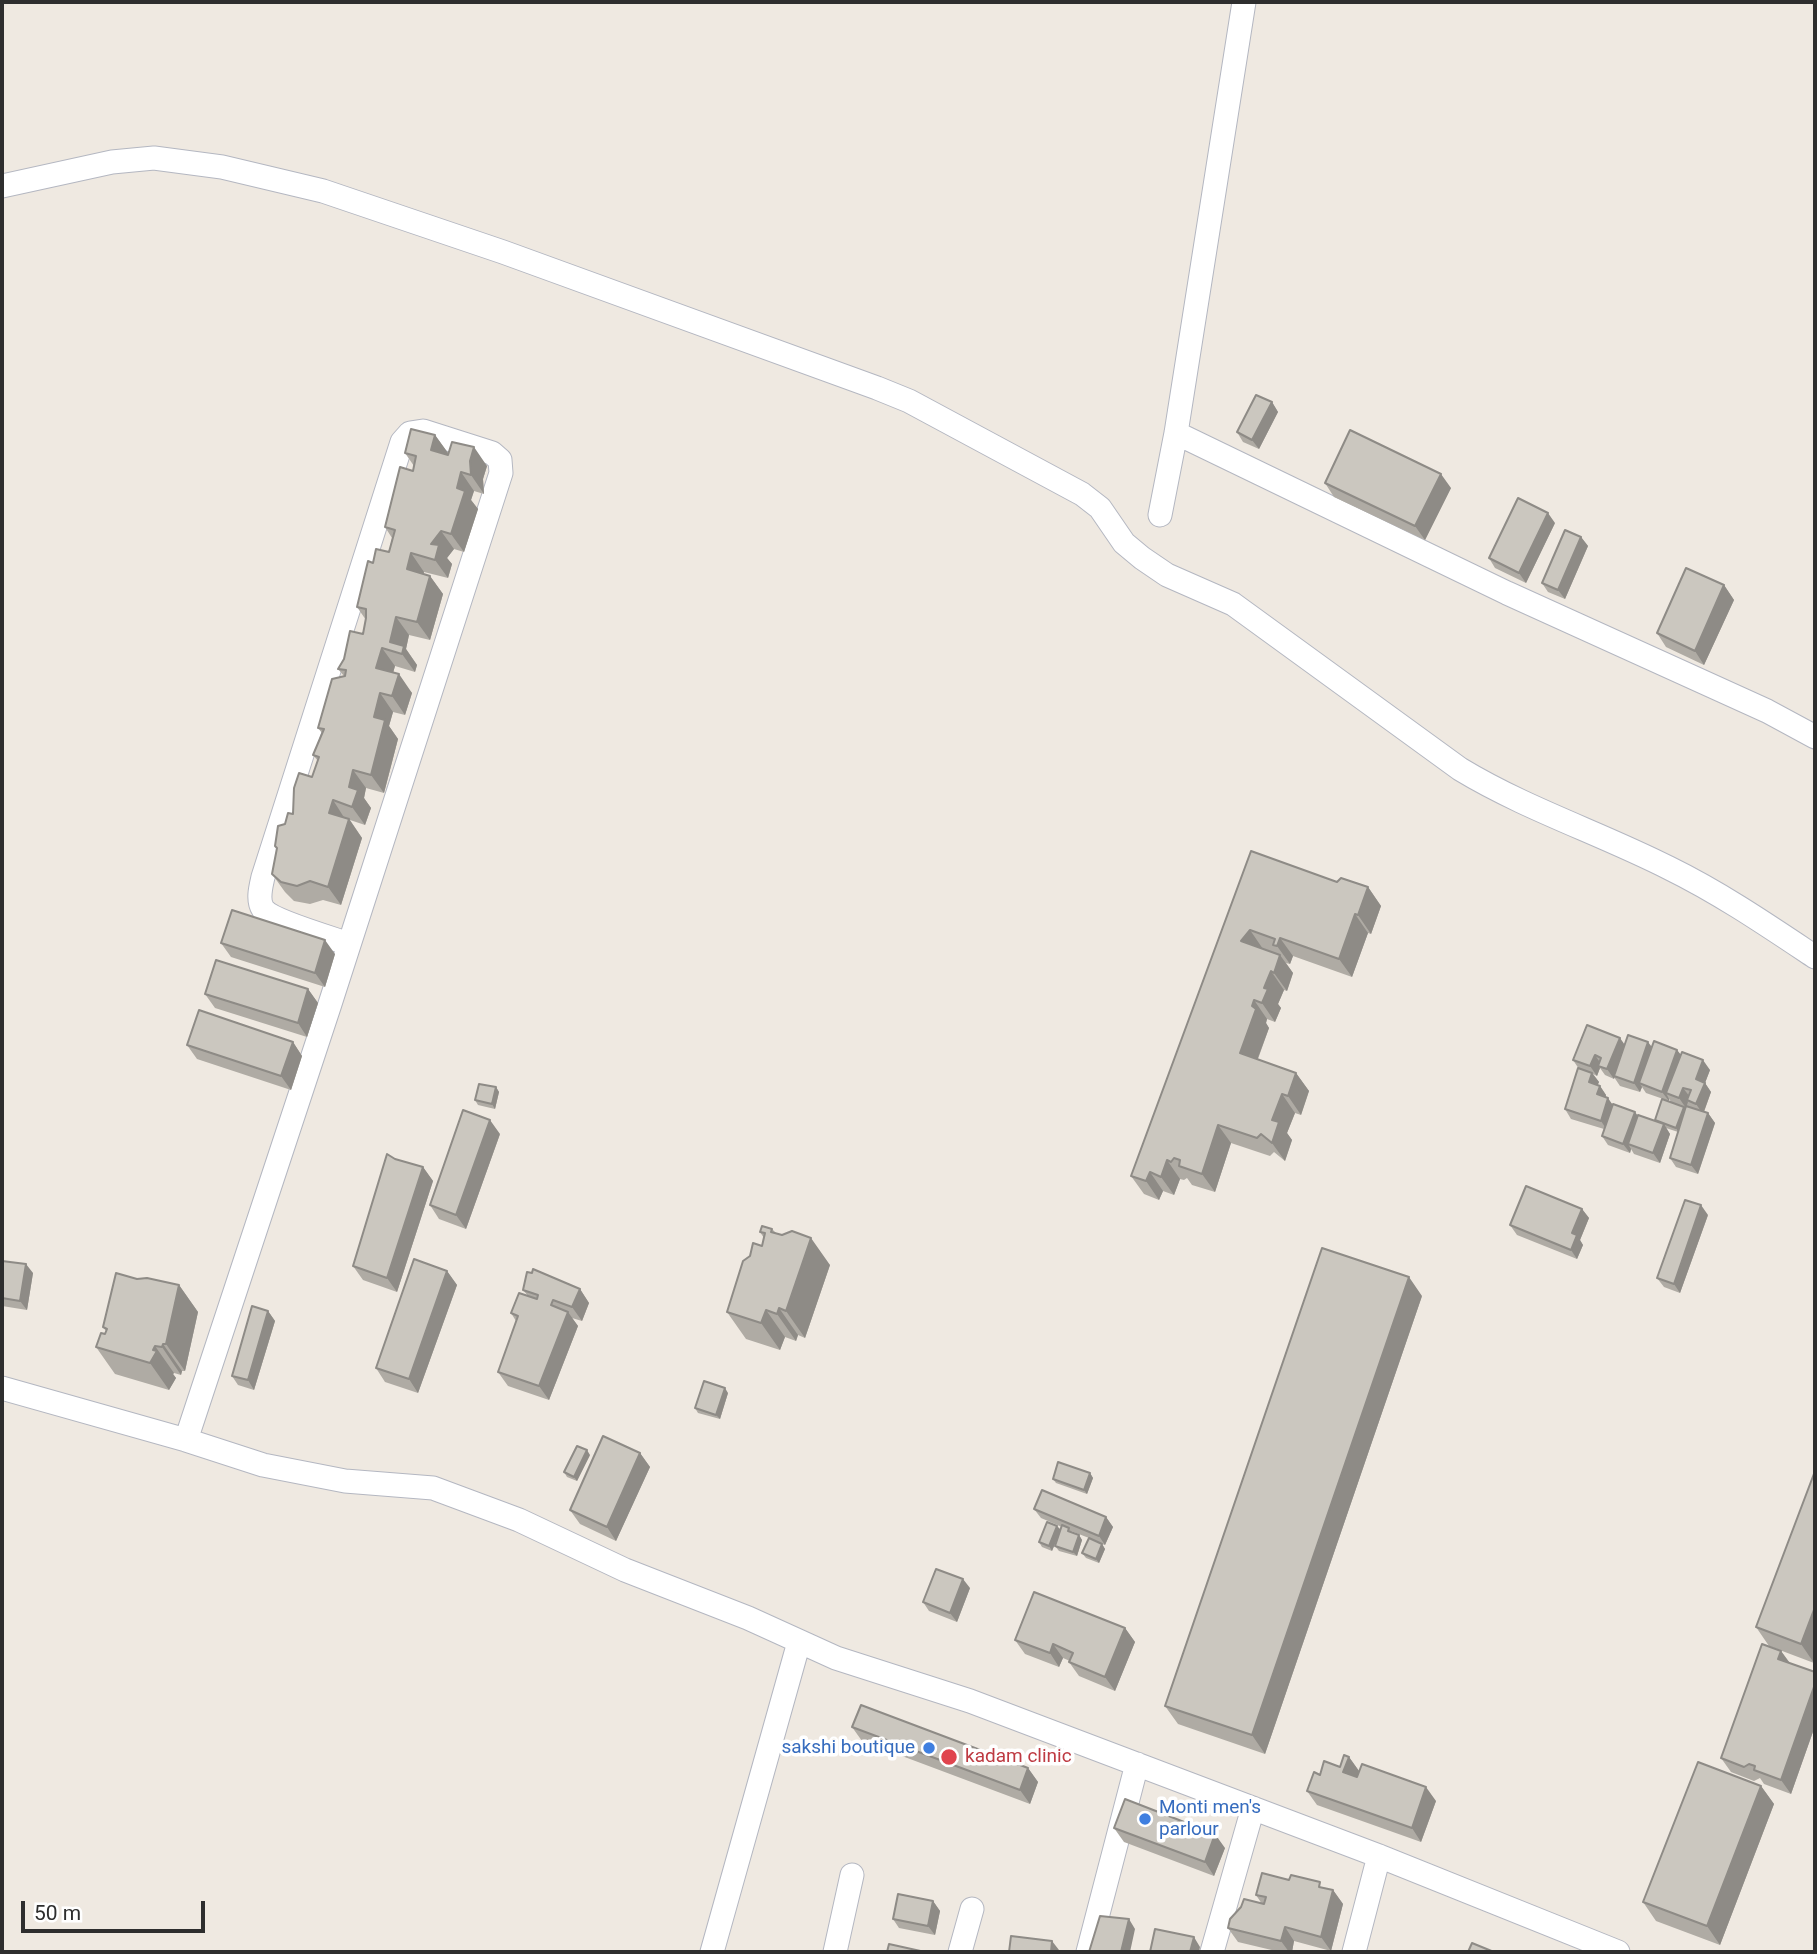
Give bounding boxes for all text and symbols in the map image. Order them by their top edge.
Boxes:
place label: sakshi boutique [781,1737,915,1759]
marker: sakshi boutique [921,1740,937,1756]
place label: kadam clinic [965,1746,1072,1768]
marker: kadam clinic [939,1747,959,1767]
place label: Monti men's parlour [1159,1797,1261,1841]
marker: Monti men's parlour [1137,1811,1153,1827]
scale bar [24,1888,208,1932]
text: 50 m [34,1901,81,1925]

